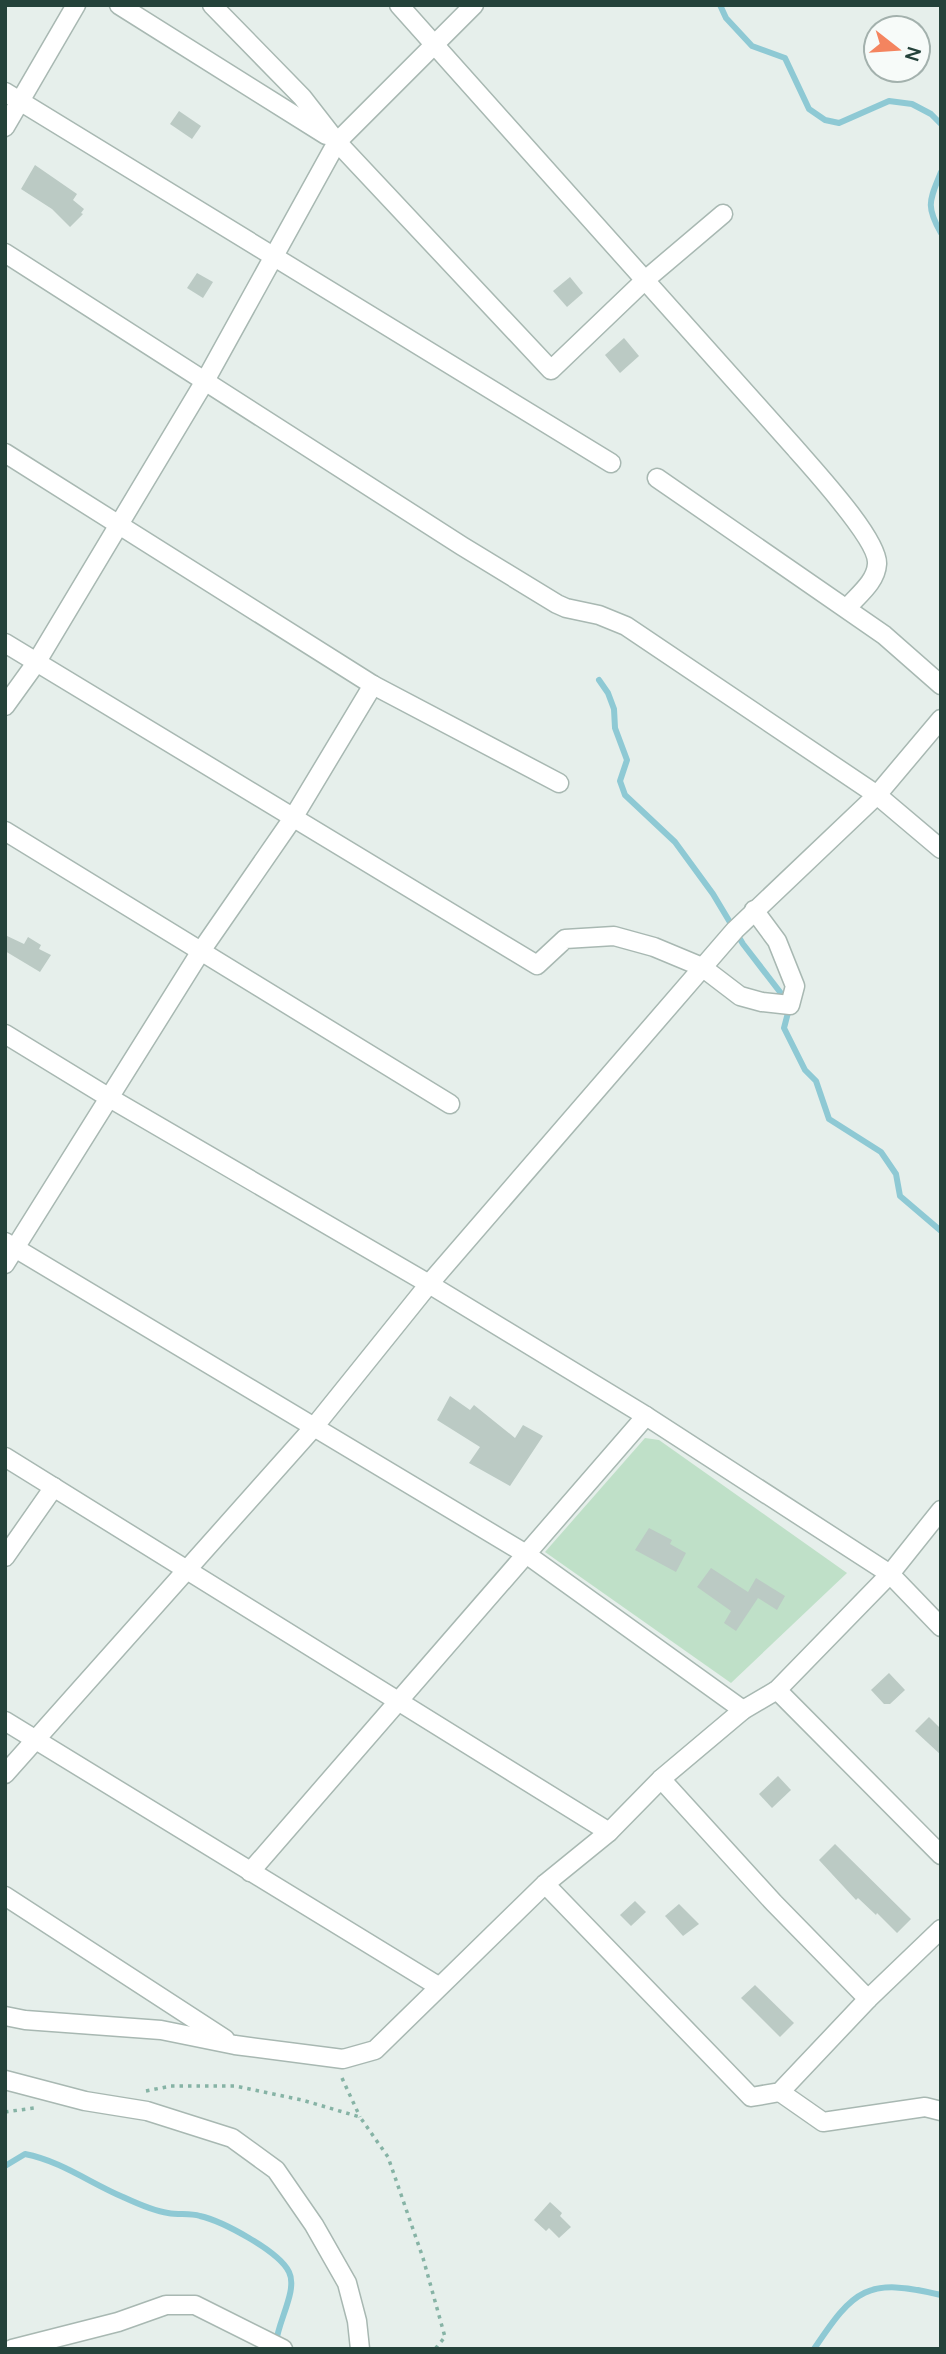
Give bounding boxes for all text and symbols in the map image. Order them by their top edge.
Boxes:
north arrow [862,14,932,84]
text: N [899,44,928,64]

